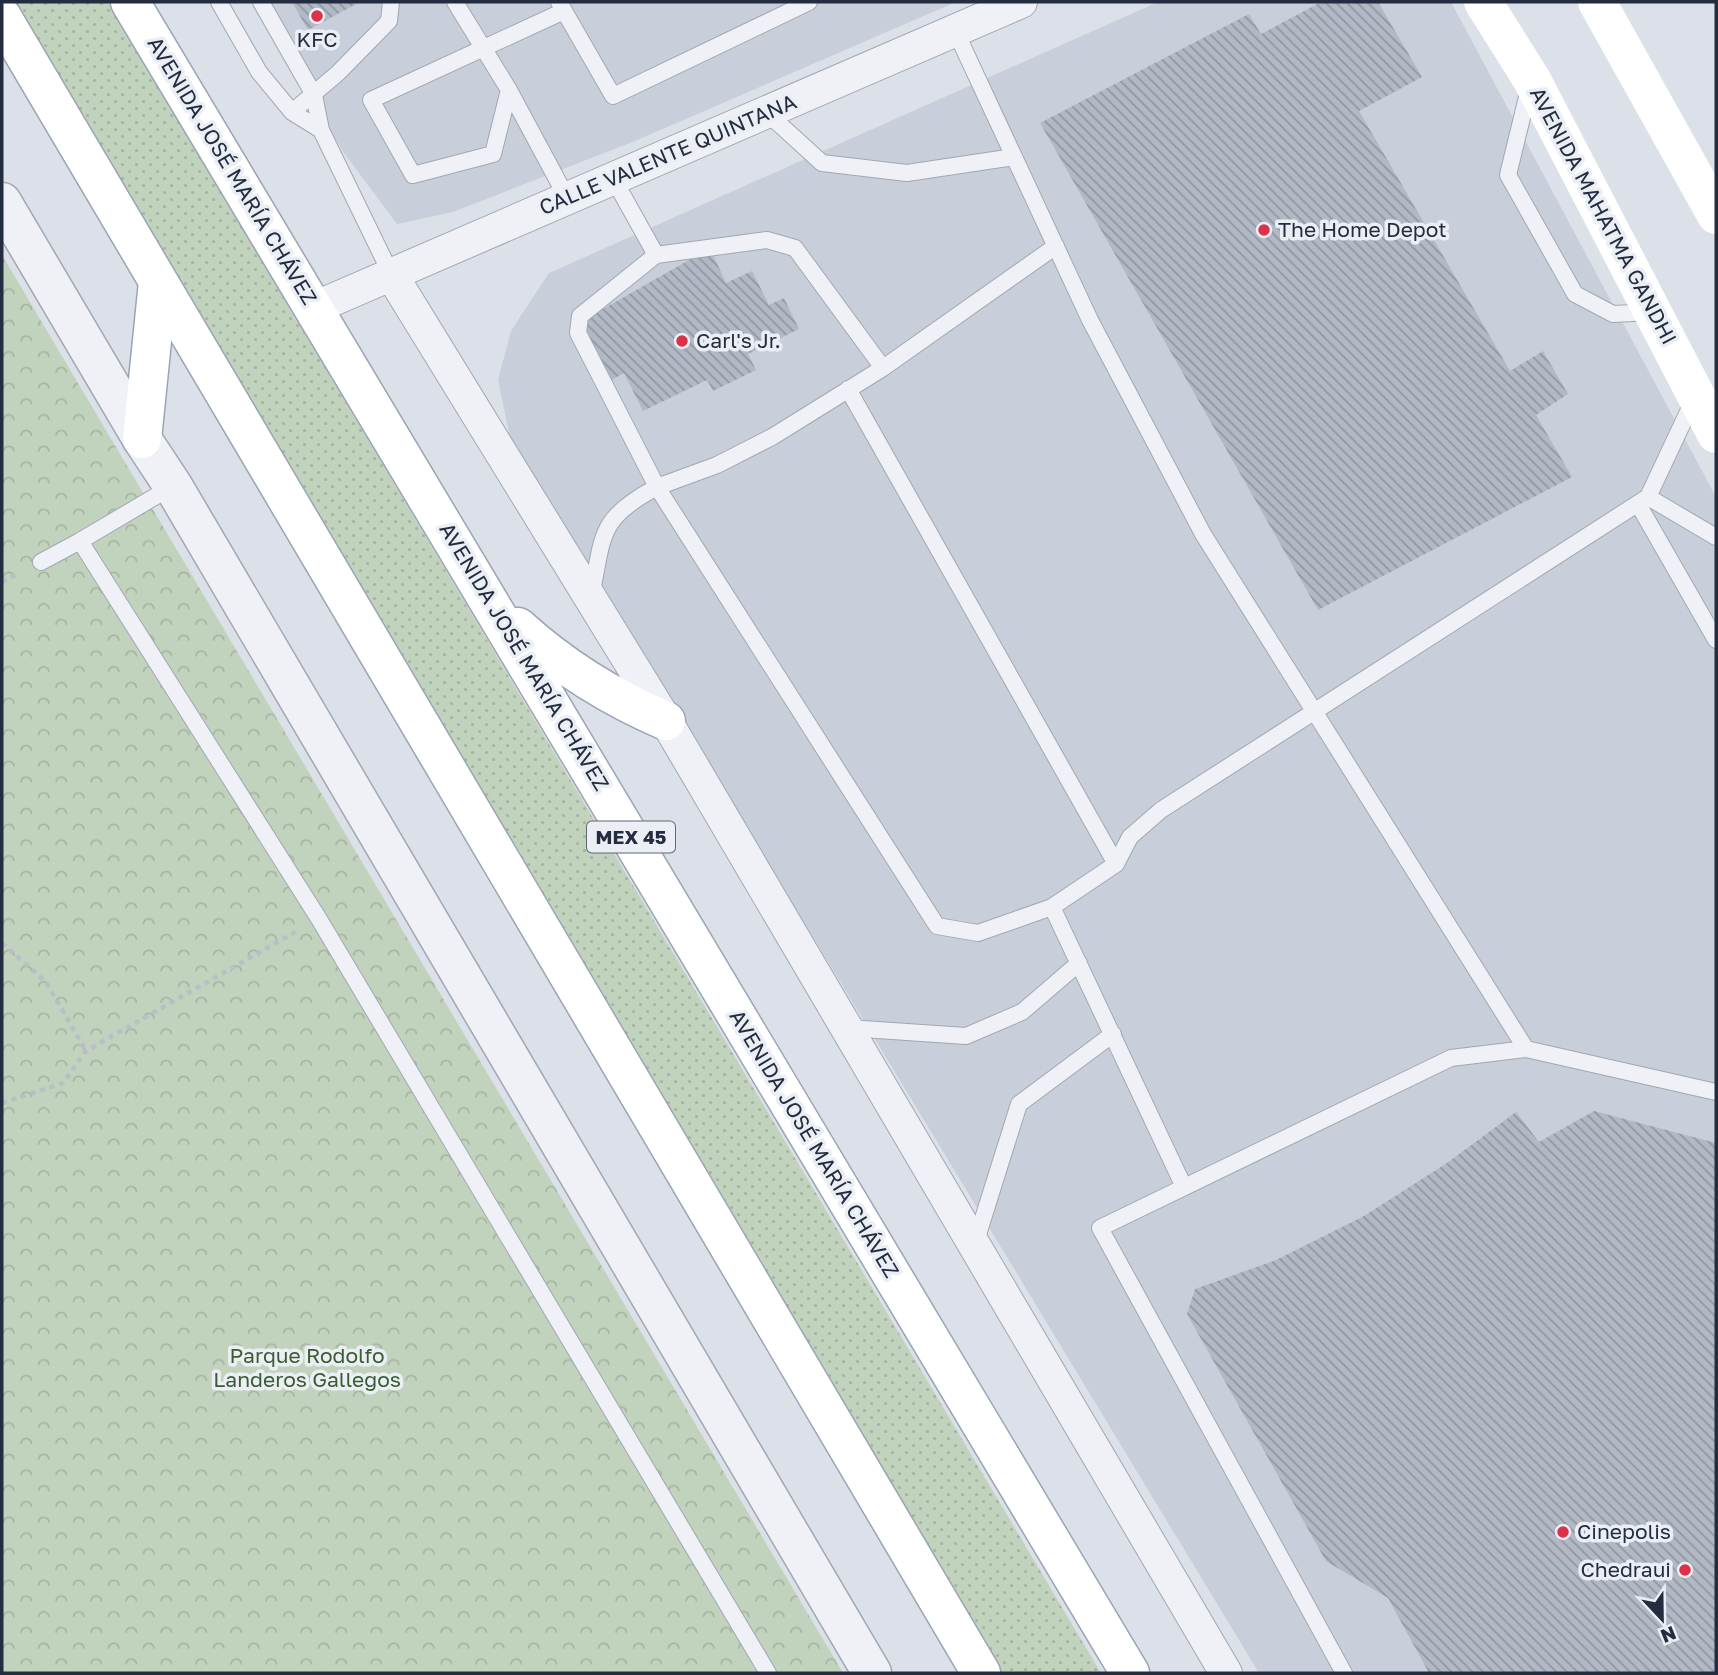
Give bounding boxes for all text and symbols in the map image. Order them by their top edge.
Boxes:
marker: KFC [309,8,325,24]
place label: KFC [296,26,338,52]
street label: AVENIDA JOSÉ MARÍA CHÁVEZ [142,32,323,309]
street label: AVENIDA MAHATMA GANDHI [1525,82,1683,349]
street label: CALLE VALENTE QUINTANA [535,88,800,220]
place label: The Home Depot [1278,216,1447,242]
marker: The Home Depot [1256,222,1272,238]
place label: Carl's Jr. [696,327,781,353]
marker: Carl's Jr. [674,333,690,349]
street label: AVENIDA JOSÉ MARÍA CHÁVEZ [434,518,615,795]
road number: MEX 45 [587,822,675,852]
street label: AVENIDA JOSÉ MARÍA CHÁVEZ [724,1005,905,1282]
park label: Parque Rodolfo Landeros Gallegos [213,1342,401,1392]
place label: Cinepolis [1577,1518,1671,1544]
marker: Cinepolis [1555,1524,1571,1540]
place label: Chedraui [1581,1556,1671,1582]
marker: Chedraui [1677,1562,1693,1578]
north arrow [1627,1584,1697,1654]
text: N [1658,1622,1680,1649]

